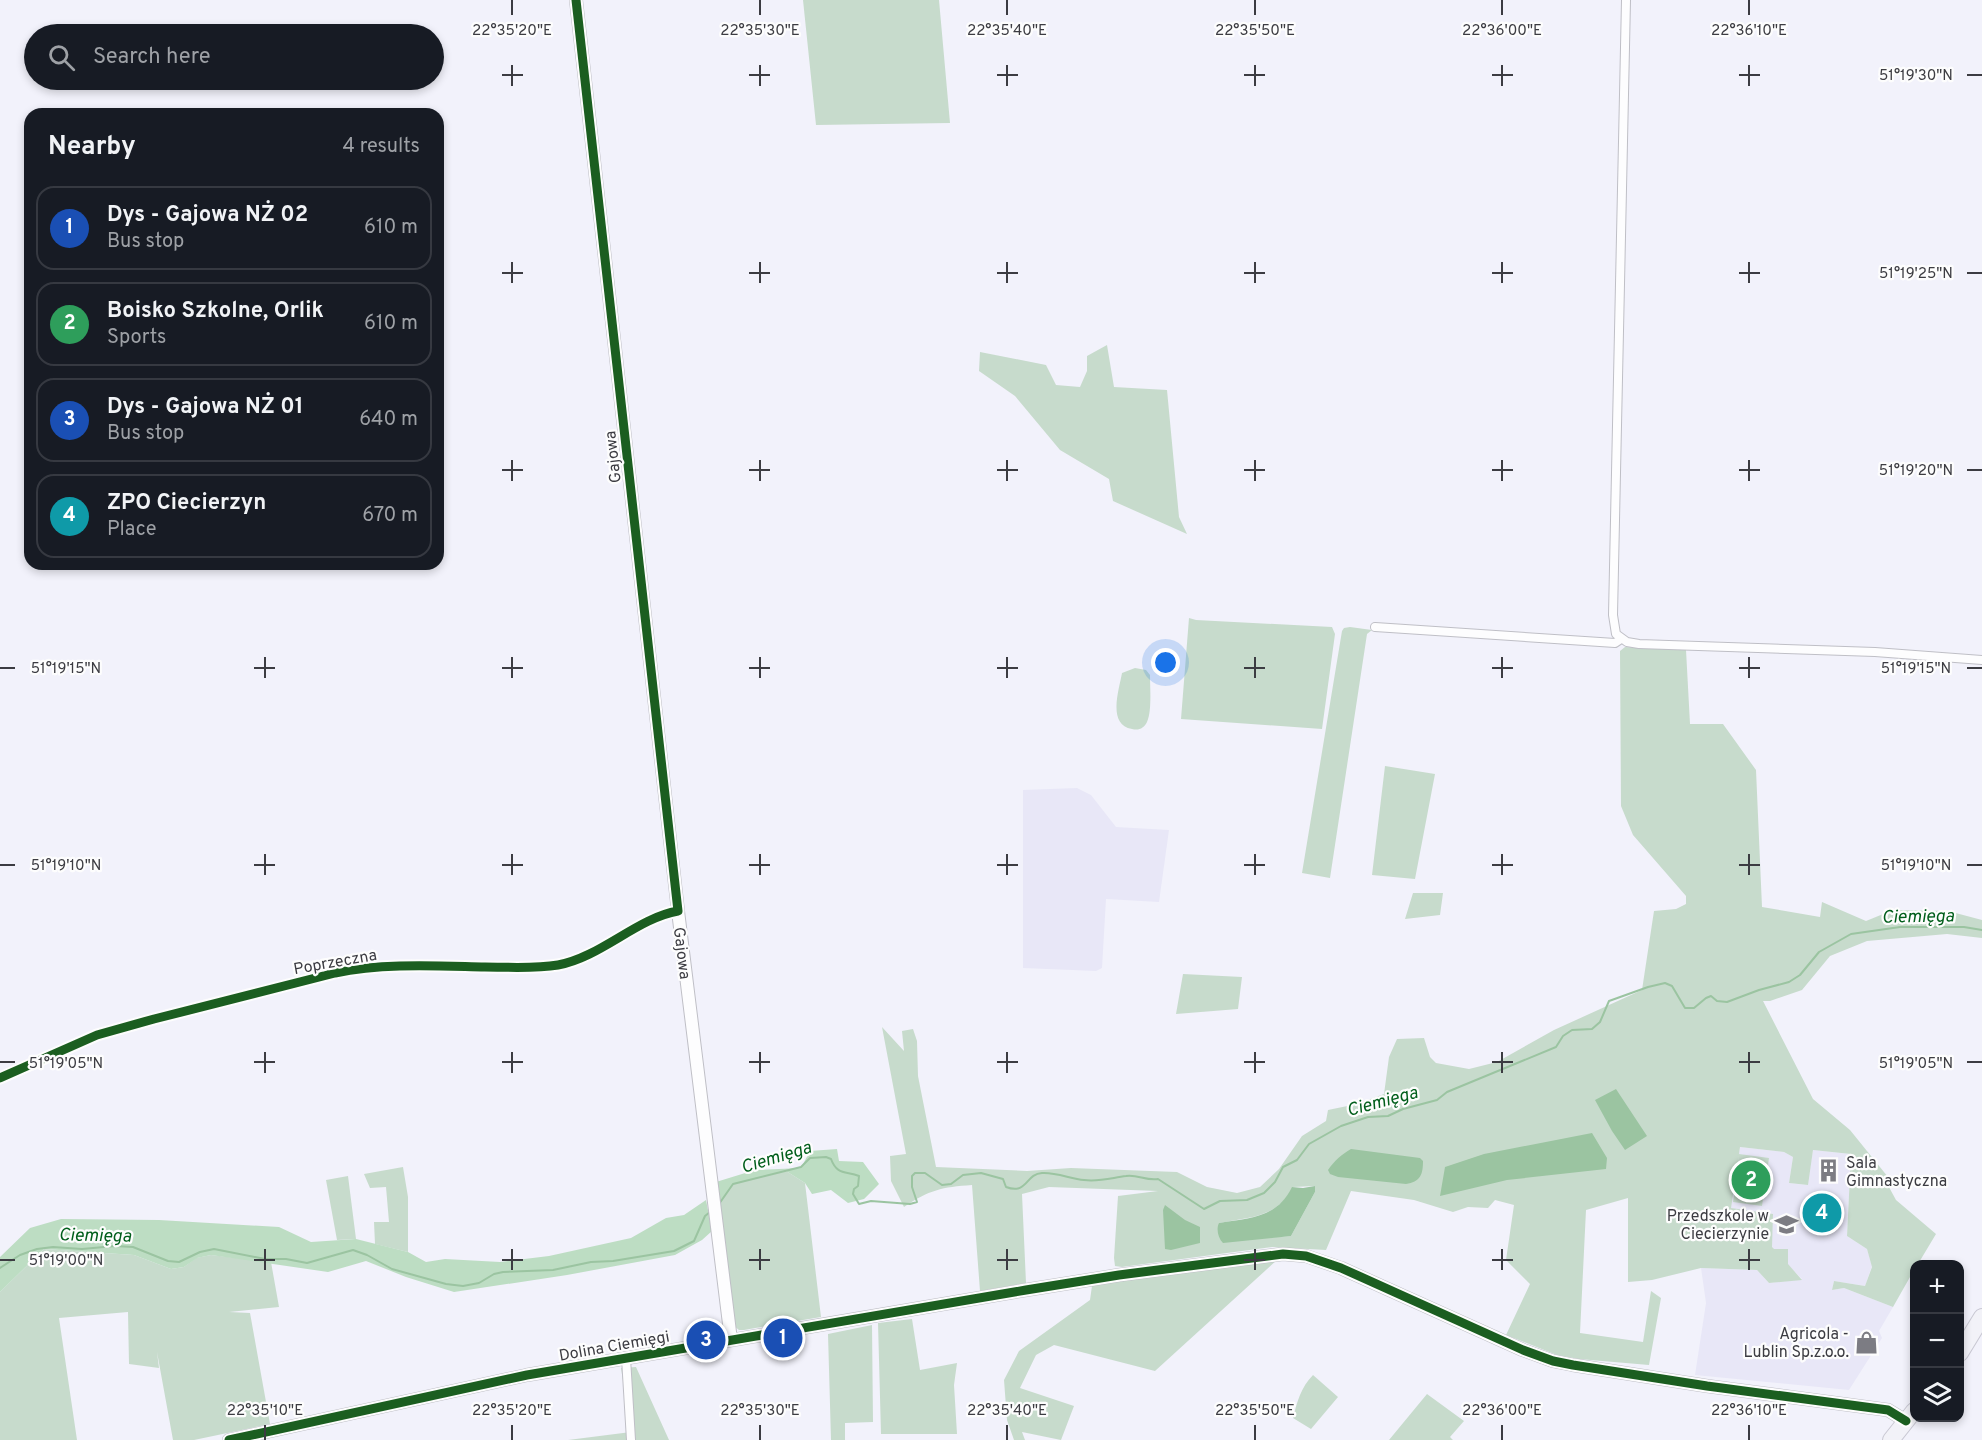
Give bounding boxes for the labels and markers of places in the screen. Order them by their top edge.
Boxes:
place label: Sala Gimnastyczna [1846,1154,1947,1192]
pin: 2 [1732,1158,1770,1202]
building icon: Sala Gimnastyczna [1815,1158,1841,1184]
pin: 4 [1802,1190,1842,1236]
place label: Przedszkole w Ciecierzynie [1667,1207,1769,1245]
school or university icon: Przedszkole w Ciecierzynie [1774,1211,1800,1237]
pin: 1 [764,1316,802,1360]
pin: 3 [686,1318,726,1362]
place label: Agricola - Lublin Sp.z.o.o. [1743,1325,1849,1363]
shop icon: Agricola - Lublin Sp.z.o.o. [1854,1329,1880,1355]

